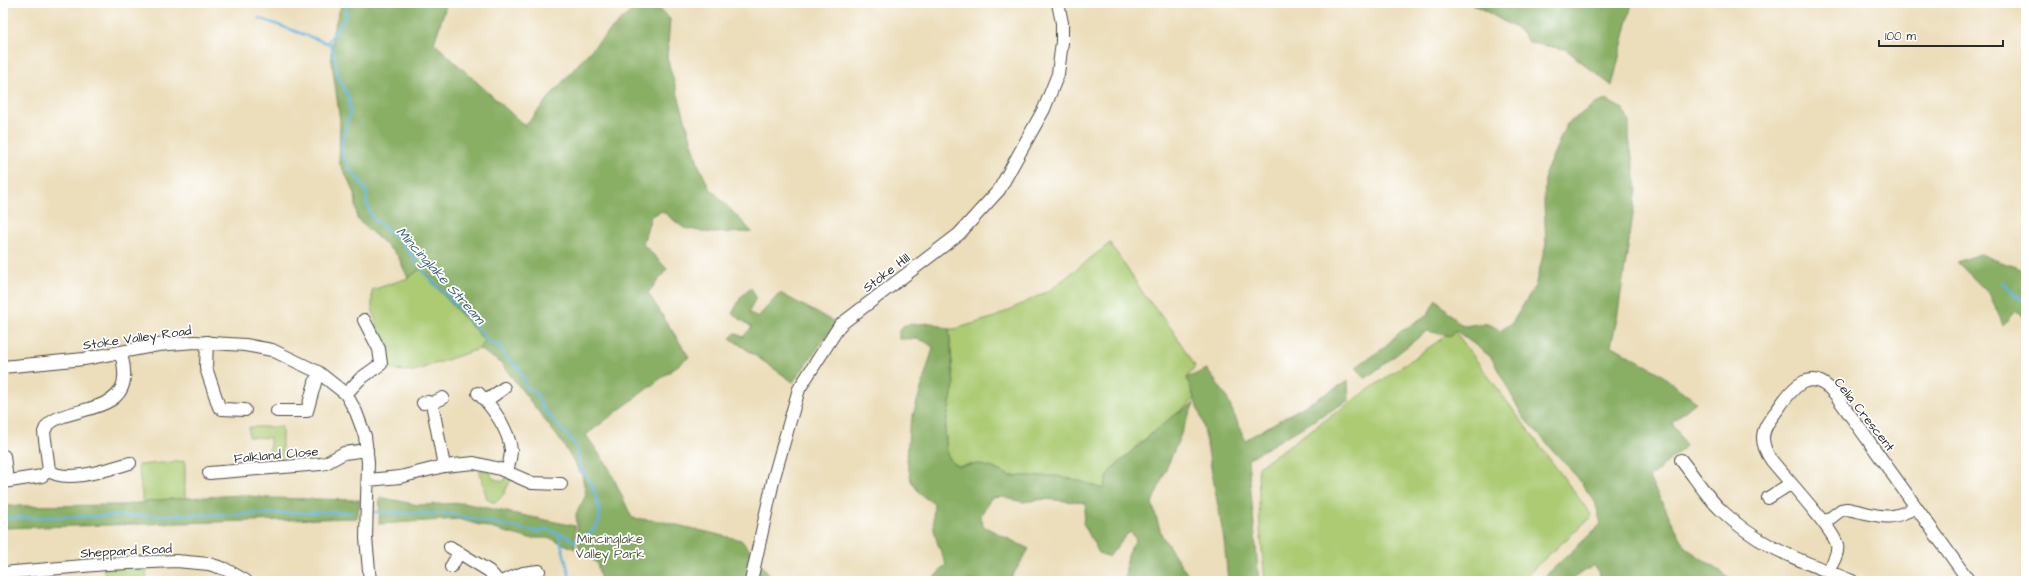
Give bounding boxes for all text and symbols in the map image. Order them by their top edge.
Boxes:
scale bar [1879,22,2003,48]
text: 100 m [1885,28,1916,45]
water label: Mincinglake Stream [391,223,491,330]
street label: Stoke Hill [859,249,914,297]
street label: Stoke Valley Road [82,321,193,355]
street label: Celia Crescent [1830,374,1899,456]
street label: Falkland Close [233,442,319,468]
park label: Mincinglake Valley Park [576,530,644,564]
street label: Sheppard Road [80,540,173,562]

